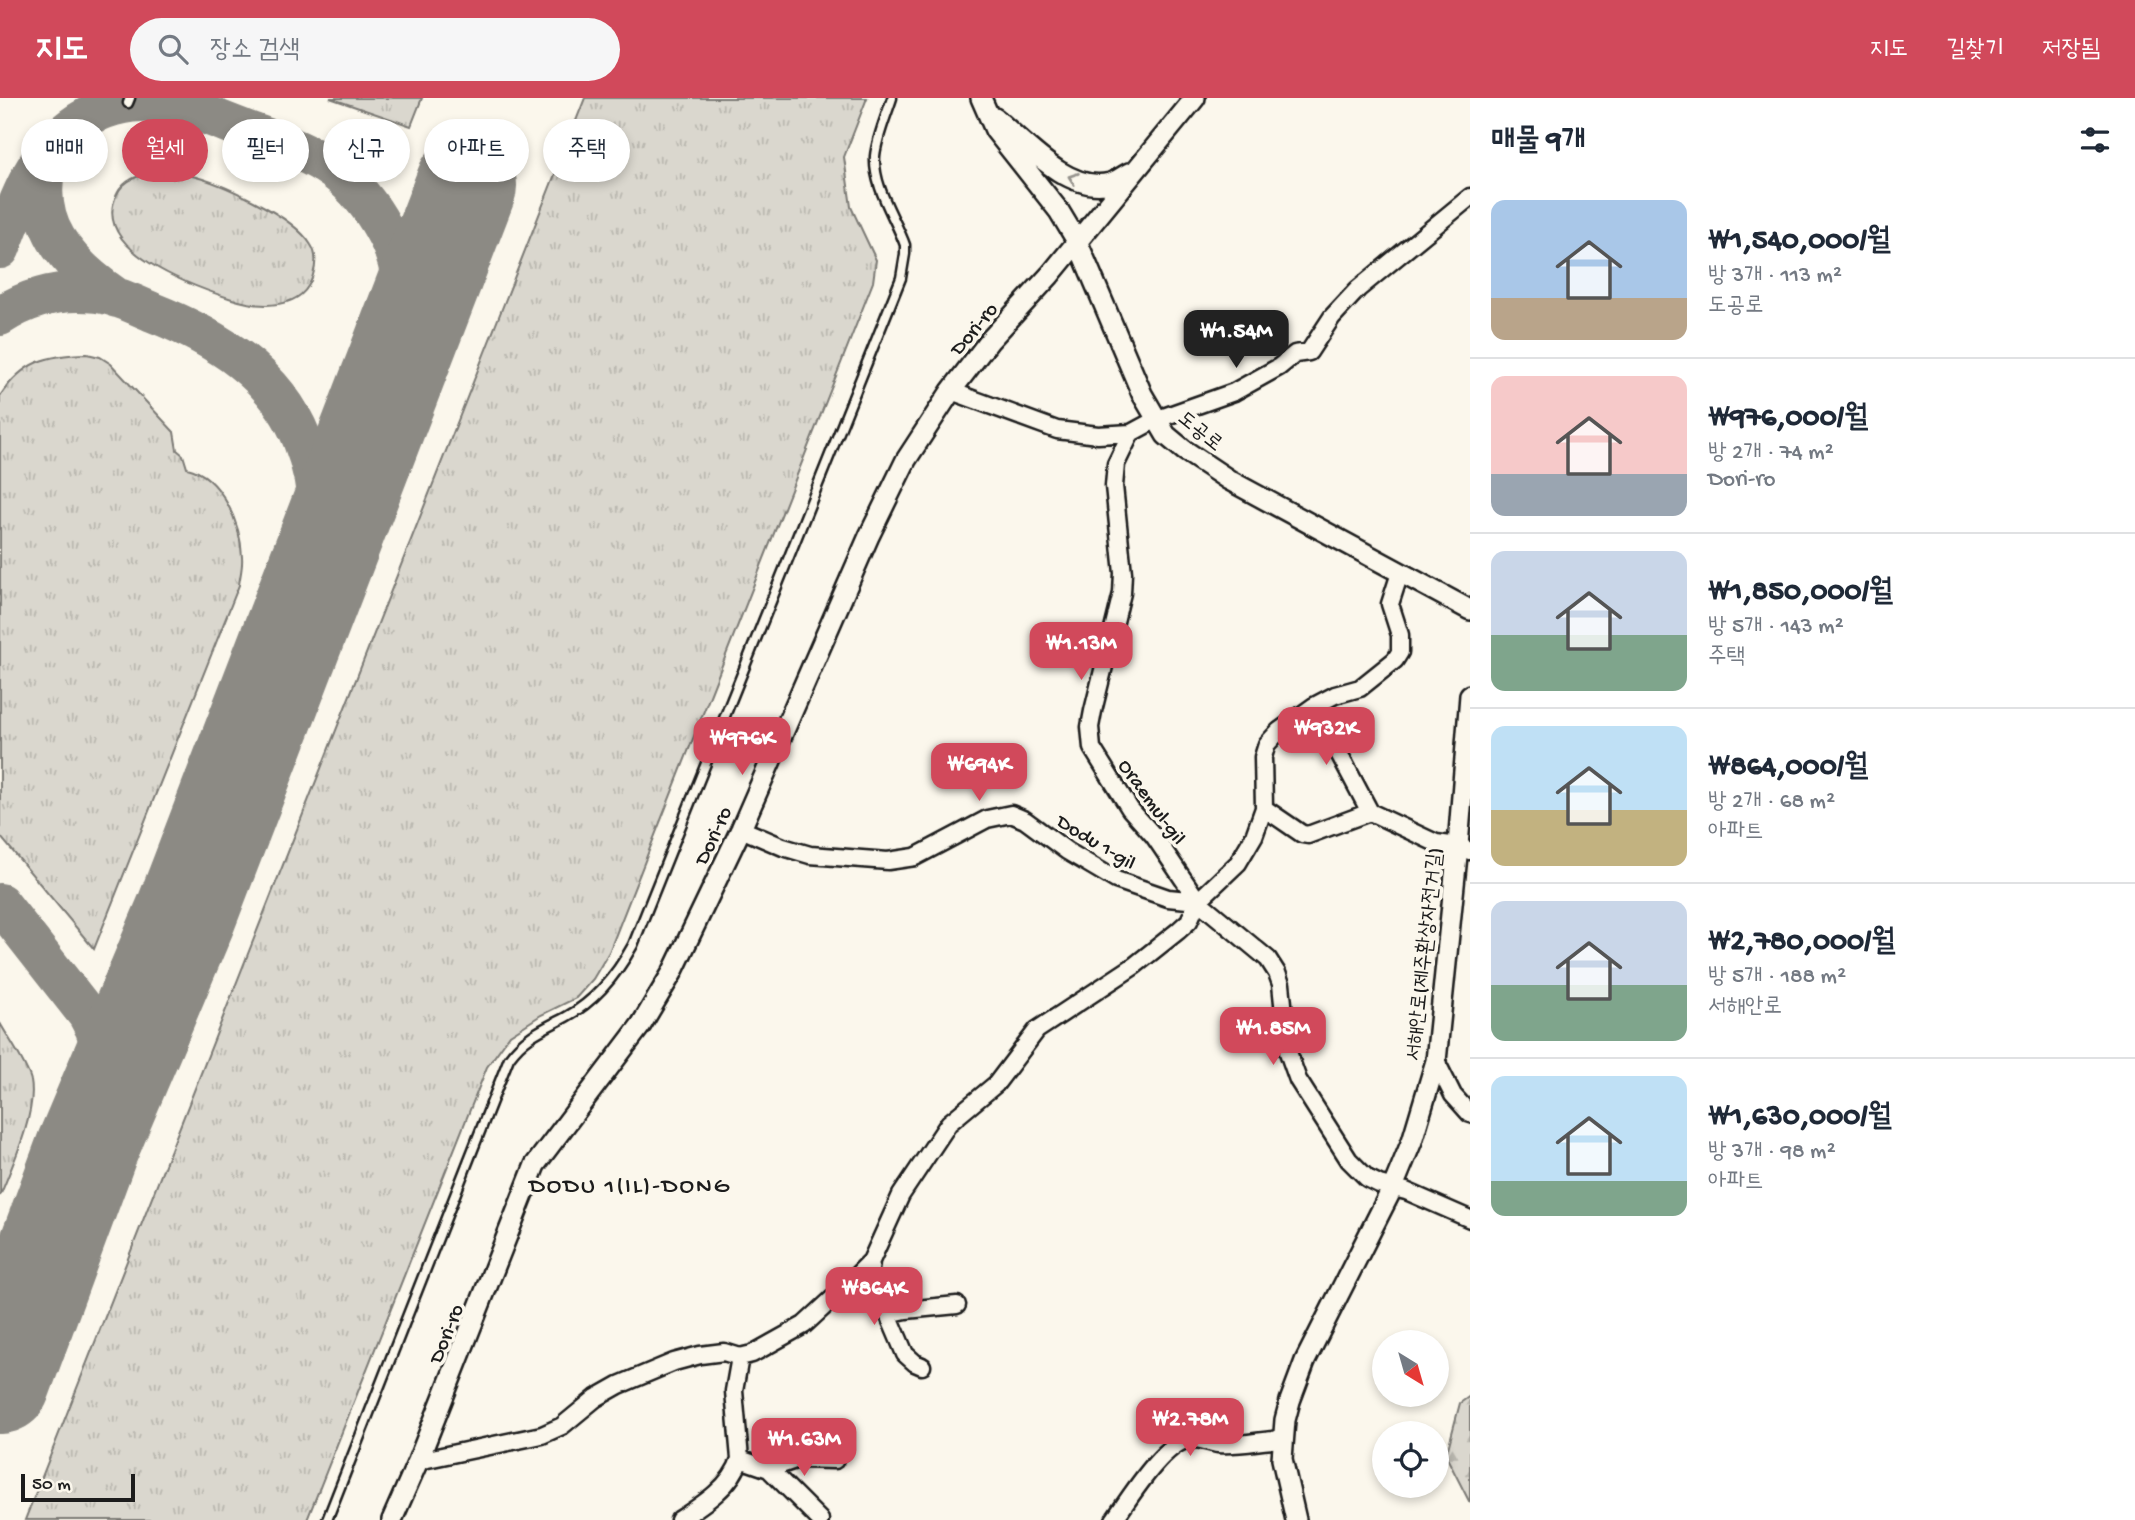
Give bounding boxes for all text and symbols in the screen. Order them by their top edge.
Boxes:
search box [130,18,620,81]
icon: search [154,30,192,68]
text: 지도 [35,33,88,71]
text: 장소 검색 [210,36,300,67]
text: 지도 [1870,36,1908,65]
text: 길찾기 [1946,36,2004,65]
text: 저장됨 [2042,36,2100,65]
chip: 매매 [21,119,108,182]
chip: 월세 [122,119,208,182]
chip: 필터 [222,119,309,182]
chip: 신규 [323,119,410,182]
chip: 아파트 [424,119,529,182]
chip: 주택 [543,119,630,182]
icon: filters [2076,121,2114,159]
text: 매물 9개 [1491,125,1586,160]
one-way arrow [1067,172,1079,186]
text: ₩1,540,000/월 [1708,225,1891,260]
icon: home [1547,228,1631,312]
text: 방 3개 · 113 m² [1708,263,1842,290]
text: 도공로 [1708,293,1764,320]
street label: Dori-ro [945,299,1005,363]
pin: ₩1.54M [1179,310,1293,370]
text: ₩1.54M [1200,319,1272,346]
text: ₩976,000/월 [1708,402,1868,437]
icon: home [1547,404,1631,488]
street label: 도공로 [1171,407,1226,458]
text: 방 2개 · 74 m² [1708,440,1834,467]
text: Dori-ro [1708,467,1775,494]
text: ₩1,850,000/월 [1708,576,1893,611]
icon: home [1547,579,1631,663]
text: 방 5개 · 143 m² [1708,614,1844,641]
pin: ₩1.13M [1024,622,1138,682]
text: ₩1.13M [1046,631,1116,658]
text: 주택 [1708,644,1745,671]
pin: ₩932K [1277,708,1375,767]
text: ₩932K [1294,716,1358,743]
pin: ₩976K [693,718,791,777]
text: ₩976K [710,726,774,753]
pin: ₩694K [930,744,1028,803]
text: ₩864,000/월 [1708,751,1868,786]
text: ₩694K [947,752,1011,779]
icon: home [1547,754,1631,838]
street label: Oraemul-gil [1111,755,1190,851]
text: 방 2개 · 68 m² [1708,789,1835,816]
street label: Dori-ro [690,803,740,871]
street label: Dodu 1-gil [1049,810,1139,877]
text: 아파트 [1708,819,1764,846]
street label: 서해안로(제주환상자전거길) [1402,846,1450,1062]
text: ₩2,780,000/월 [1708,926,1895,961]
icon: home [1547,929,1631,1013]
text: 방 5개 · 188 m² [1708,964,1846,991]
text: 서해안로 [1708,994,1782,1021]
pin: ₩1.85M [1216,1007,1330,1067]
text: ₩1.85M [1236,1016,1310,1043]
text: ₩1,630,000/월 [1708,1101,1892,1136]
icon: home [1547,1104,1631,1188]
text: 방 3개 · 98 m² [1708,1139,1836,1166]
text: 아파트 [1708,1169,1764,1196]
district label: DODU 1(IL)-DONG [527,1173,731,1202]
pin: ₩864K [825,1268,923,1327]
text: ₩864K [842,1276,906,1303]
street label: Dori-ro [424,1301,471,1369]
north arrow [1372,1330,1449,1407]
map controls [1372,1330,1449,1498]
pin: ₩2.78M [1133,1398,1247,1458]
text: ₩2.78M [1152,1407,1228,1434]
pin: ₩1.63M [747,1418,861,1478]
button: locate [1372,1421,1449,1498]
text: ₩1.63M [767,1427,841,1454]
scale bar [21,1471,135,1503]
text: 50 m [32,1474,71,1497]

